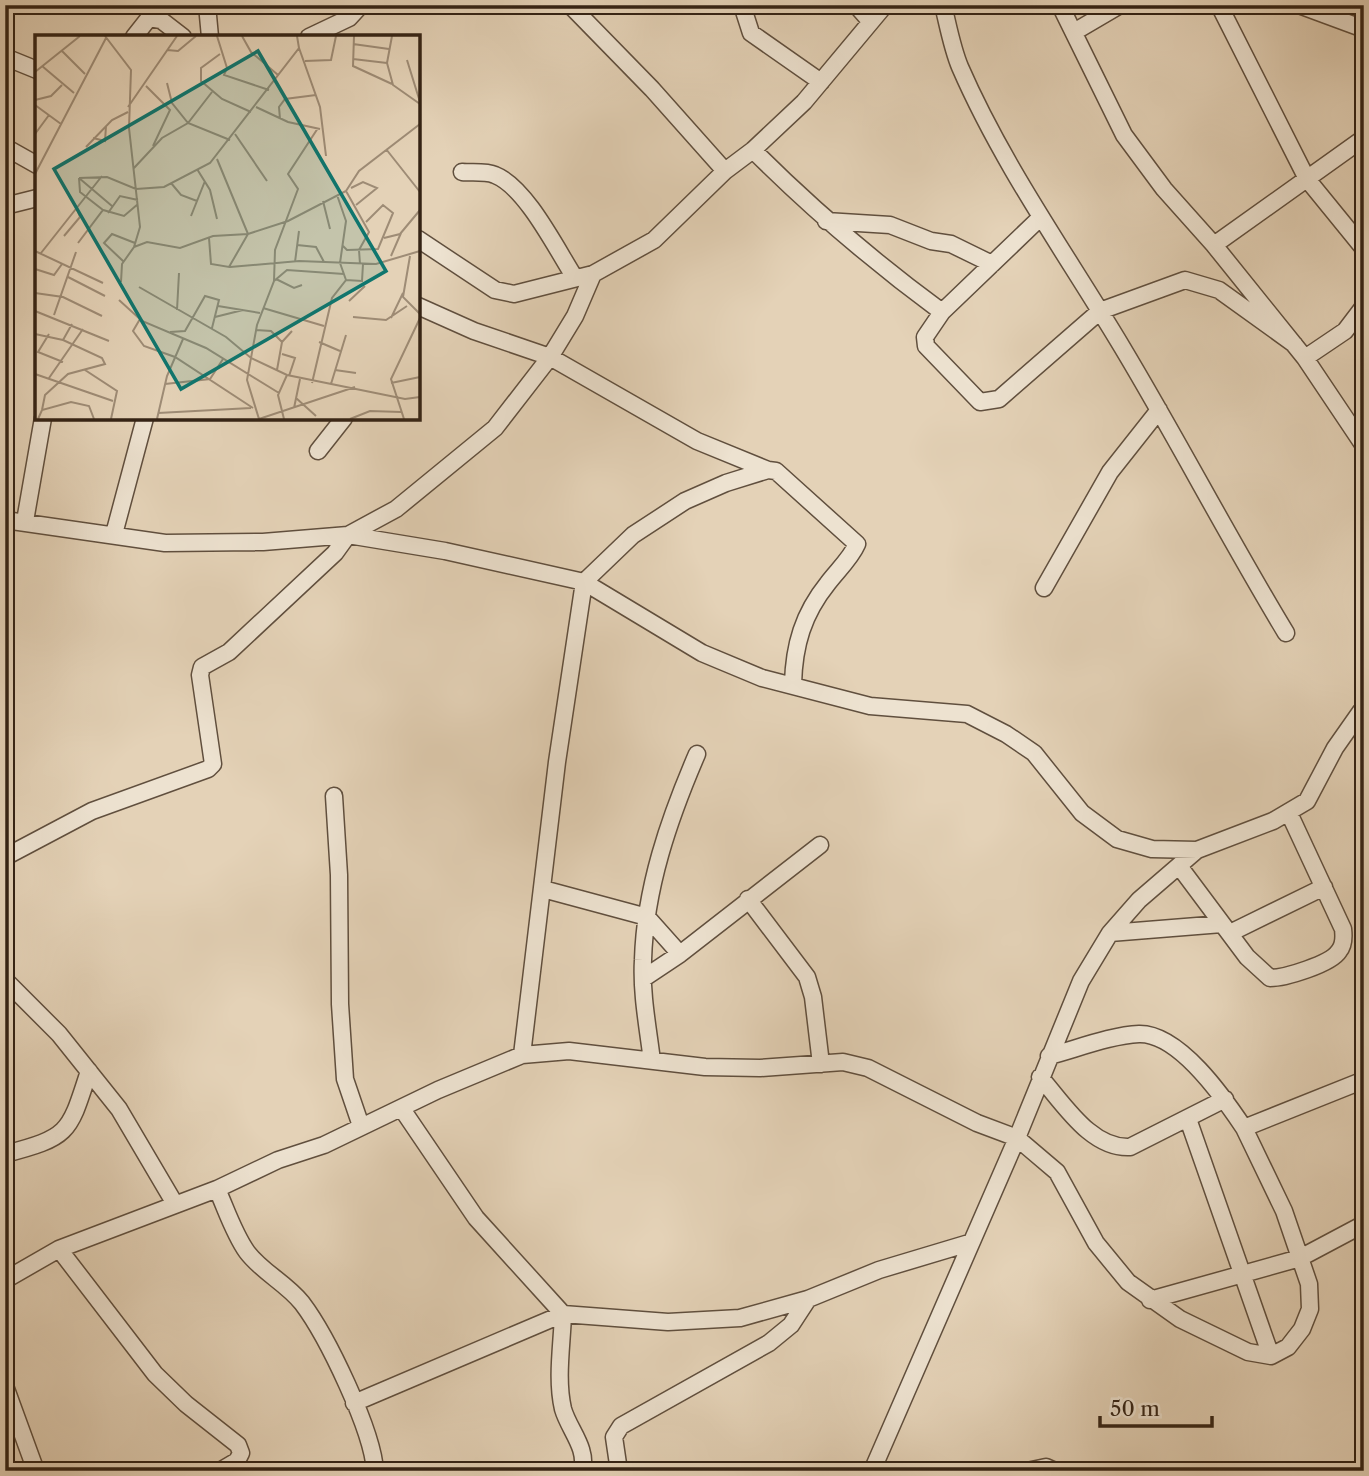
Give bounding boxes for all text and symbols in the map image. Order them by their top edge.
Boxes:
inset map [35,35,420,420]
scale bar [1100,1385,1212,1429]
text: 50 m [1110,1396,1160,1421]

